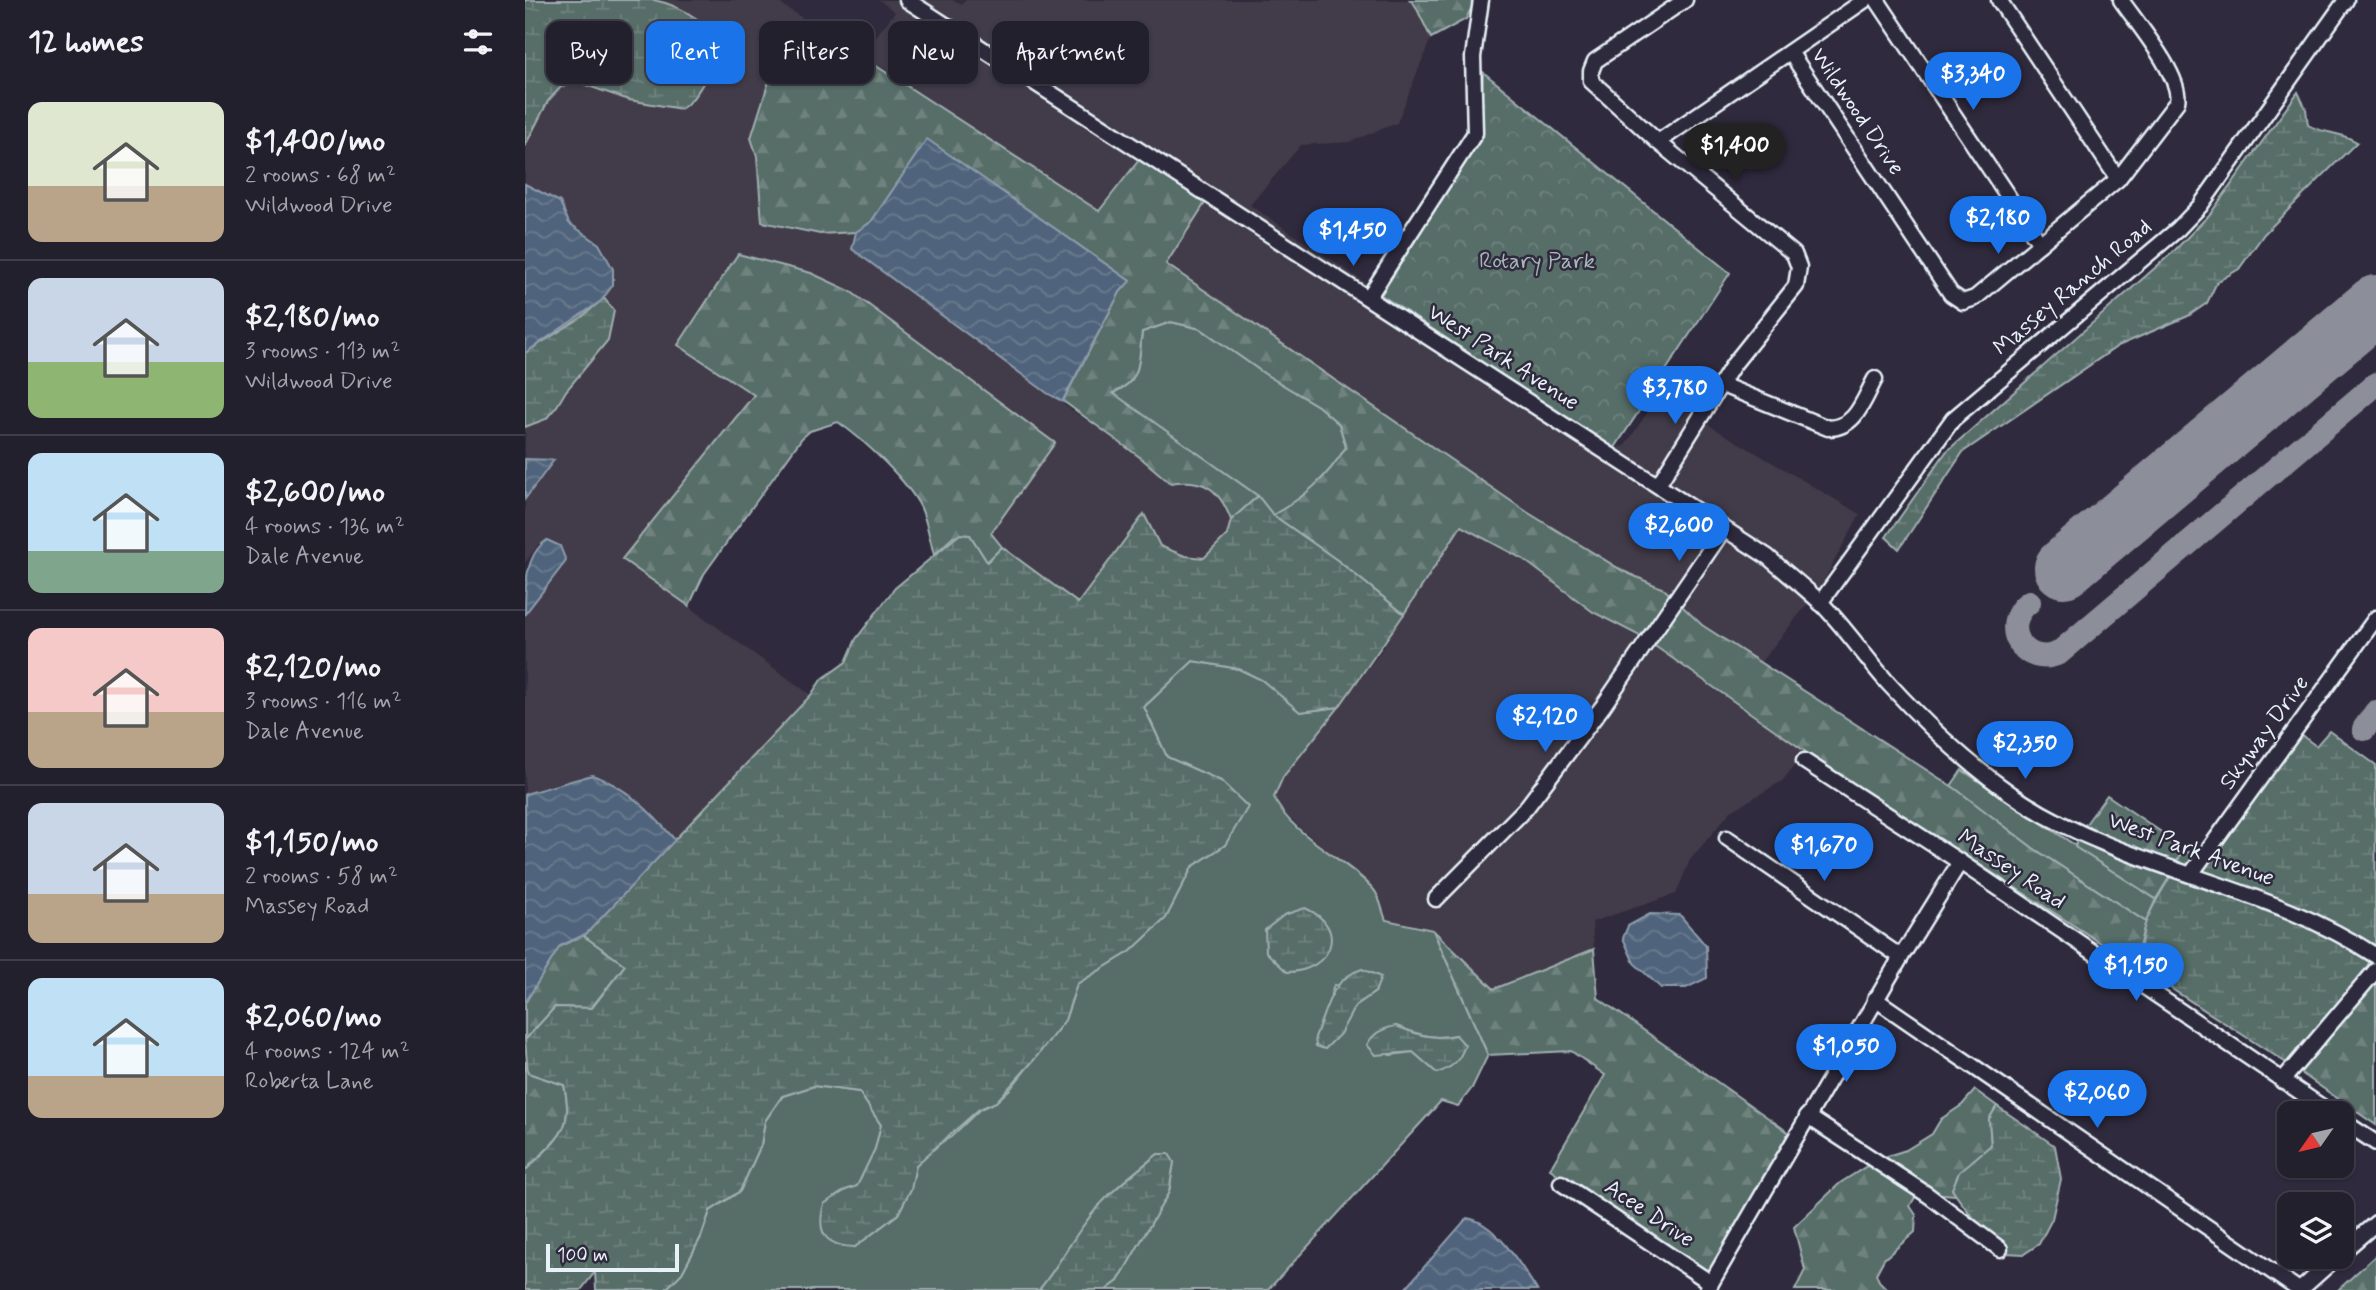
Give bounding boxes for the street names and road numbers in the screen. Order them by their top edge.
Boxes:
street label: Wildwood Drive [1803,42,1911,182]
street label: Massey Ranch Road [1987,213,2159,363]
street label: West Park Avenue [1422,298,1584,418]
street label: Skyway Drive [2213,670,2317,796]
street label: West Park Avenue [2104,806,2278,894]
street label: Massey Road [1951,823,2071,917]
street label: Acee Drive [1598,1173,1700,1255]

